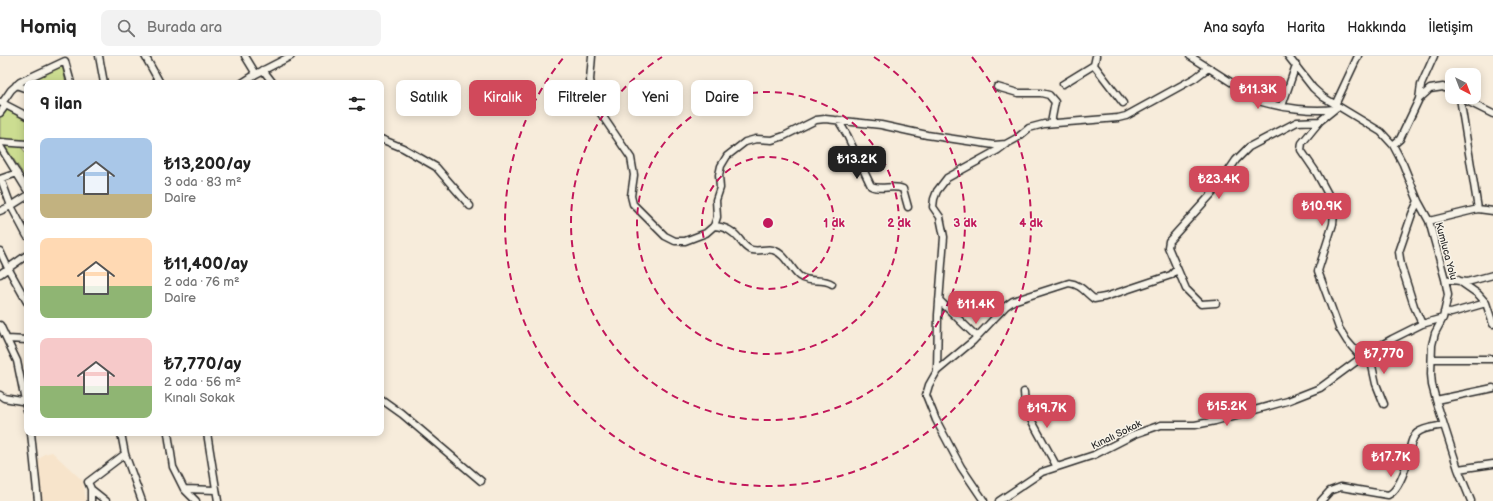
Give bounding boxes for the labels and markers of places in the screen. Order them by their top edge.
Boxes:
pin: ₺11.3K [1225,76,1291,110]
pin: ₺13.2K [824,146,890,180]
pin: ₺23.4K [1186,166,1252,200]
pin: ₺10.9K [1289,193,1355,227]
centre of rings [761,216,775,230]
pin: ₺11.4K [943,291,1009,325]
pin: ₺7,770 [1351,341,1417,375]
pin: ₺15.2K [1194,393,1260,427]
pin: ₺19.7K [1014,395,1080,429]
pin: ₺17.7K [1358,444,1424,478]

